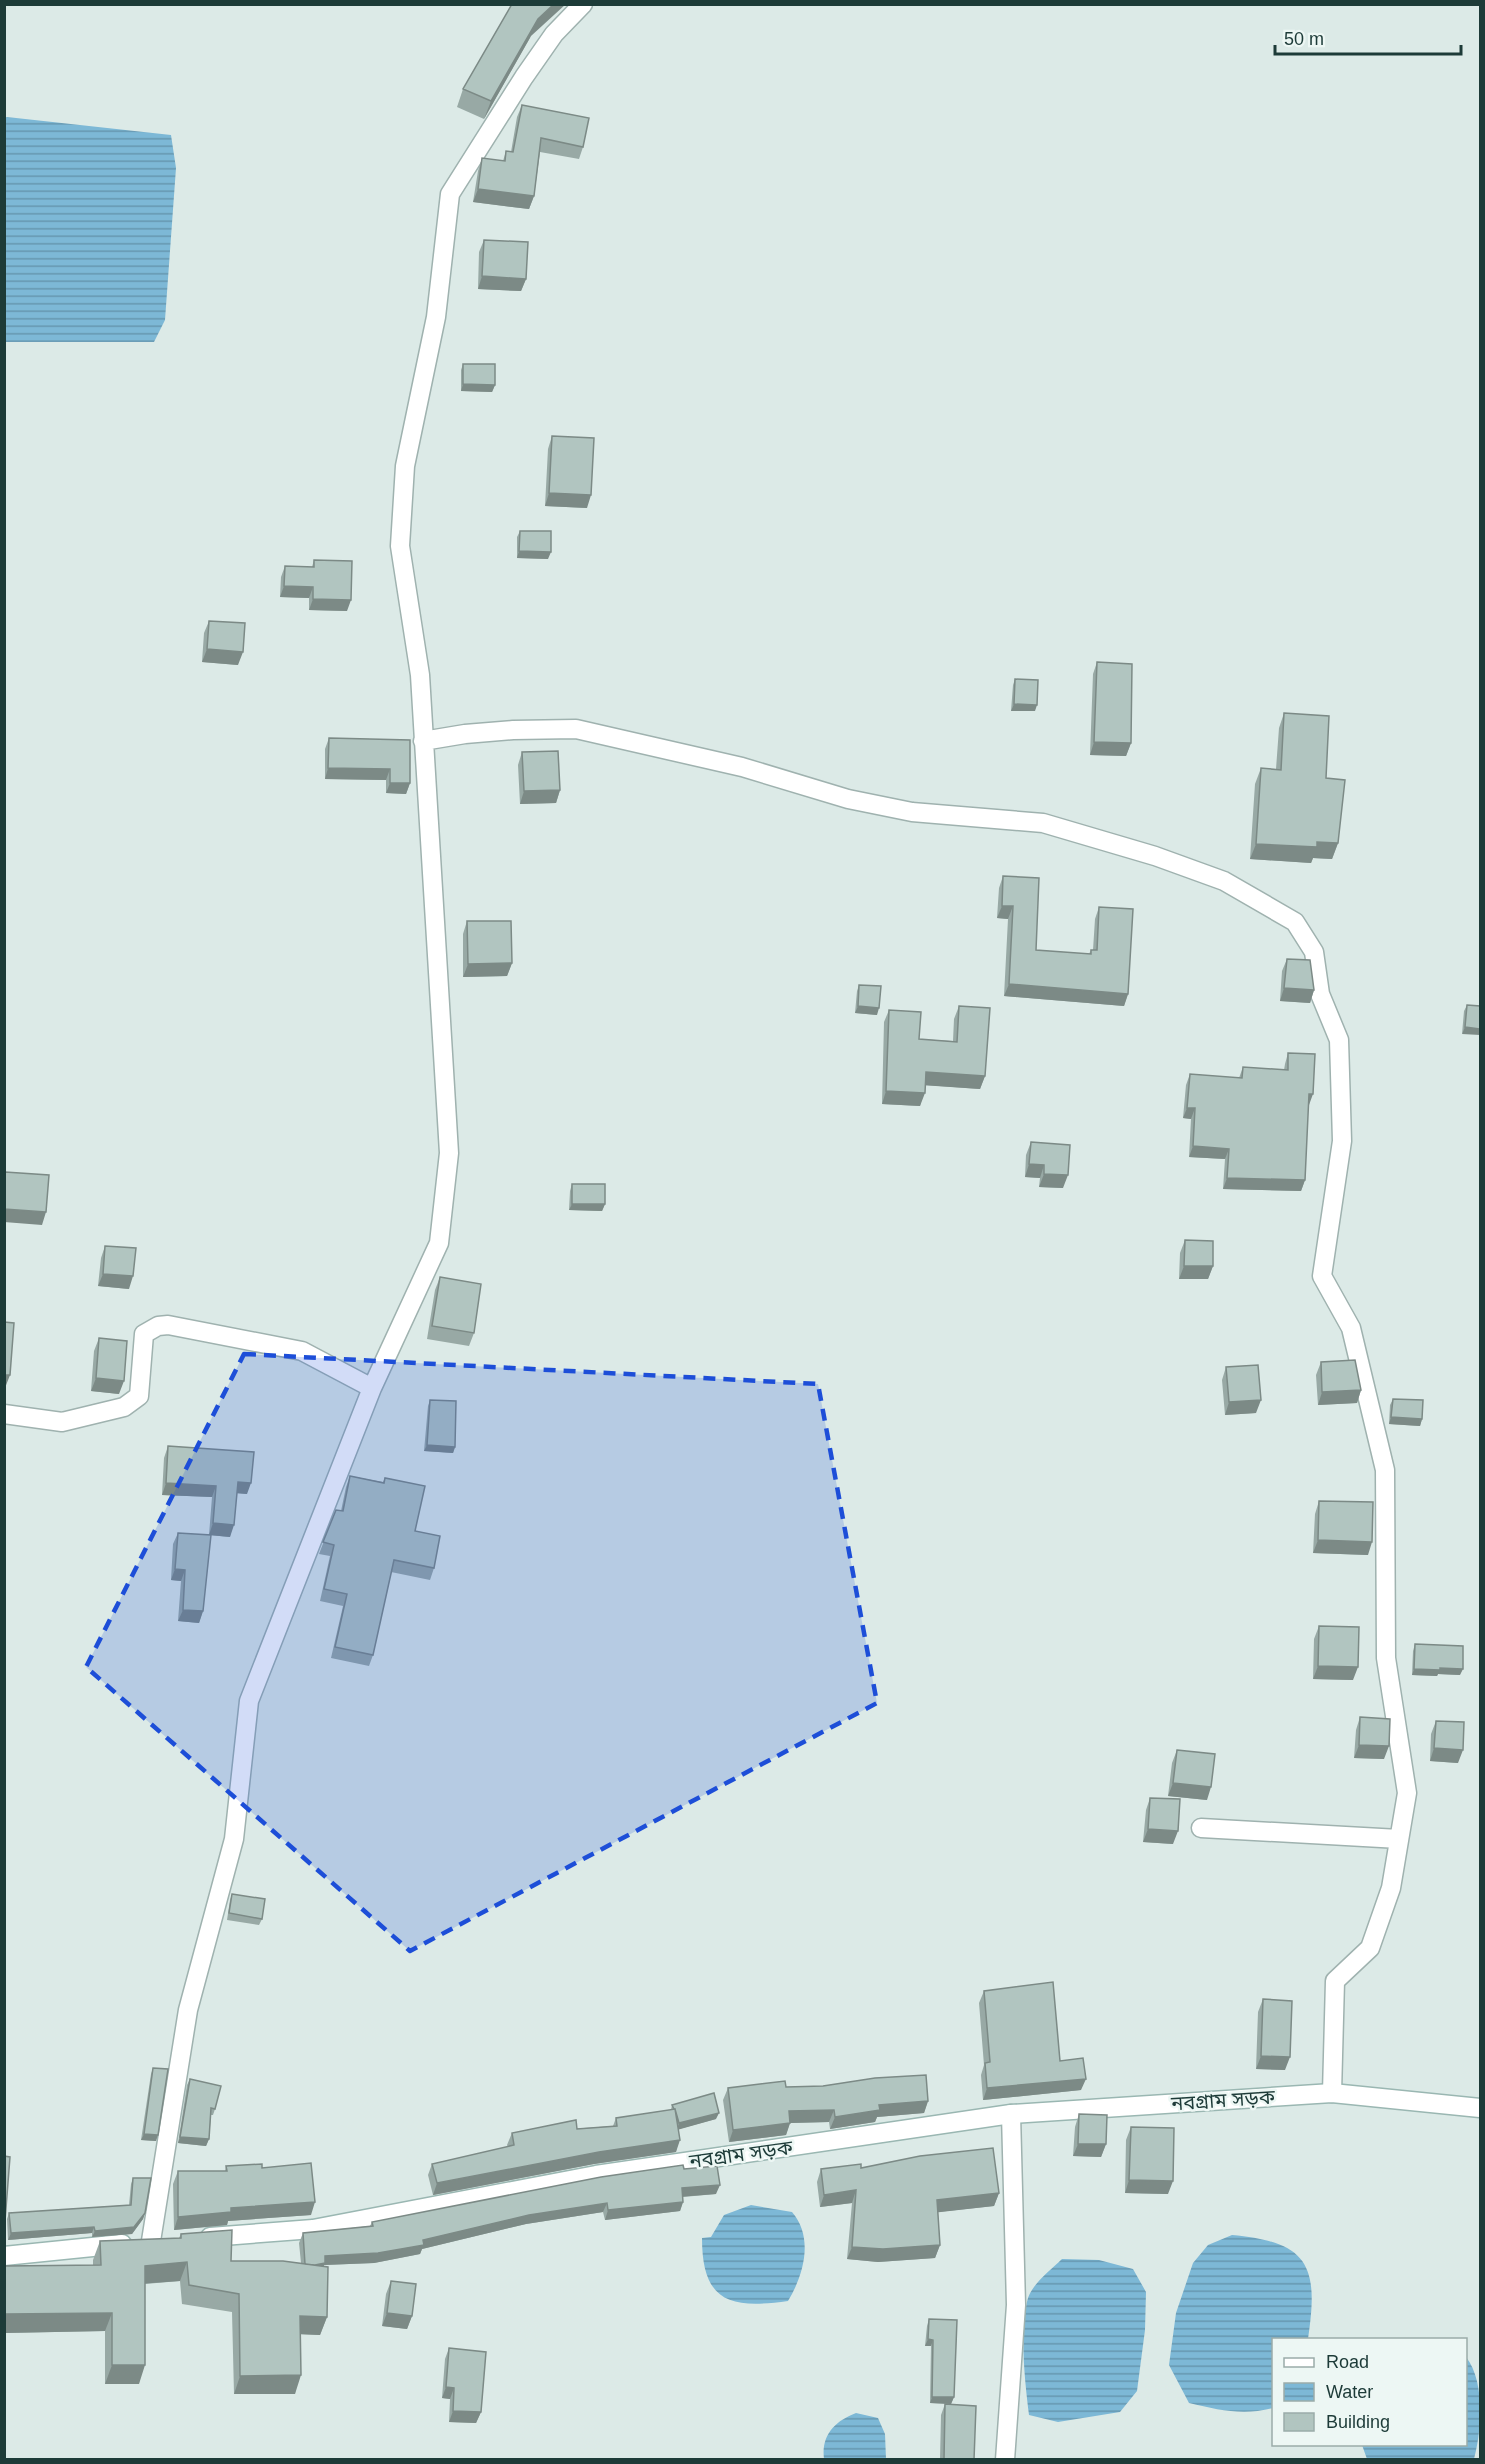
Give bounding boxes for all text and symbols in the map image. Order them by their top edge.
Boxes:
scale bar [1275,18,1461,56]
text: 50 m [1284,29,1324,49]
street label: নবগ্রাম সড়ক [1169,2085,1276,2115]
street label: নবগ্রাম সড়ক [687,2136,795,2172]
legend [1272,2338,1467,2446]
text: Road [1326,2352,1369,2372]
text: Water [1326,2382,1373,2402]
text: Building [1326,2412,1390,2432]

